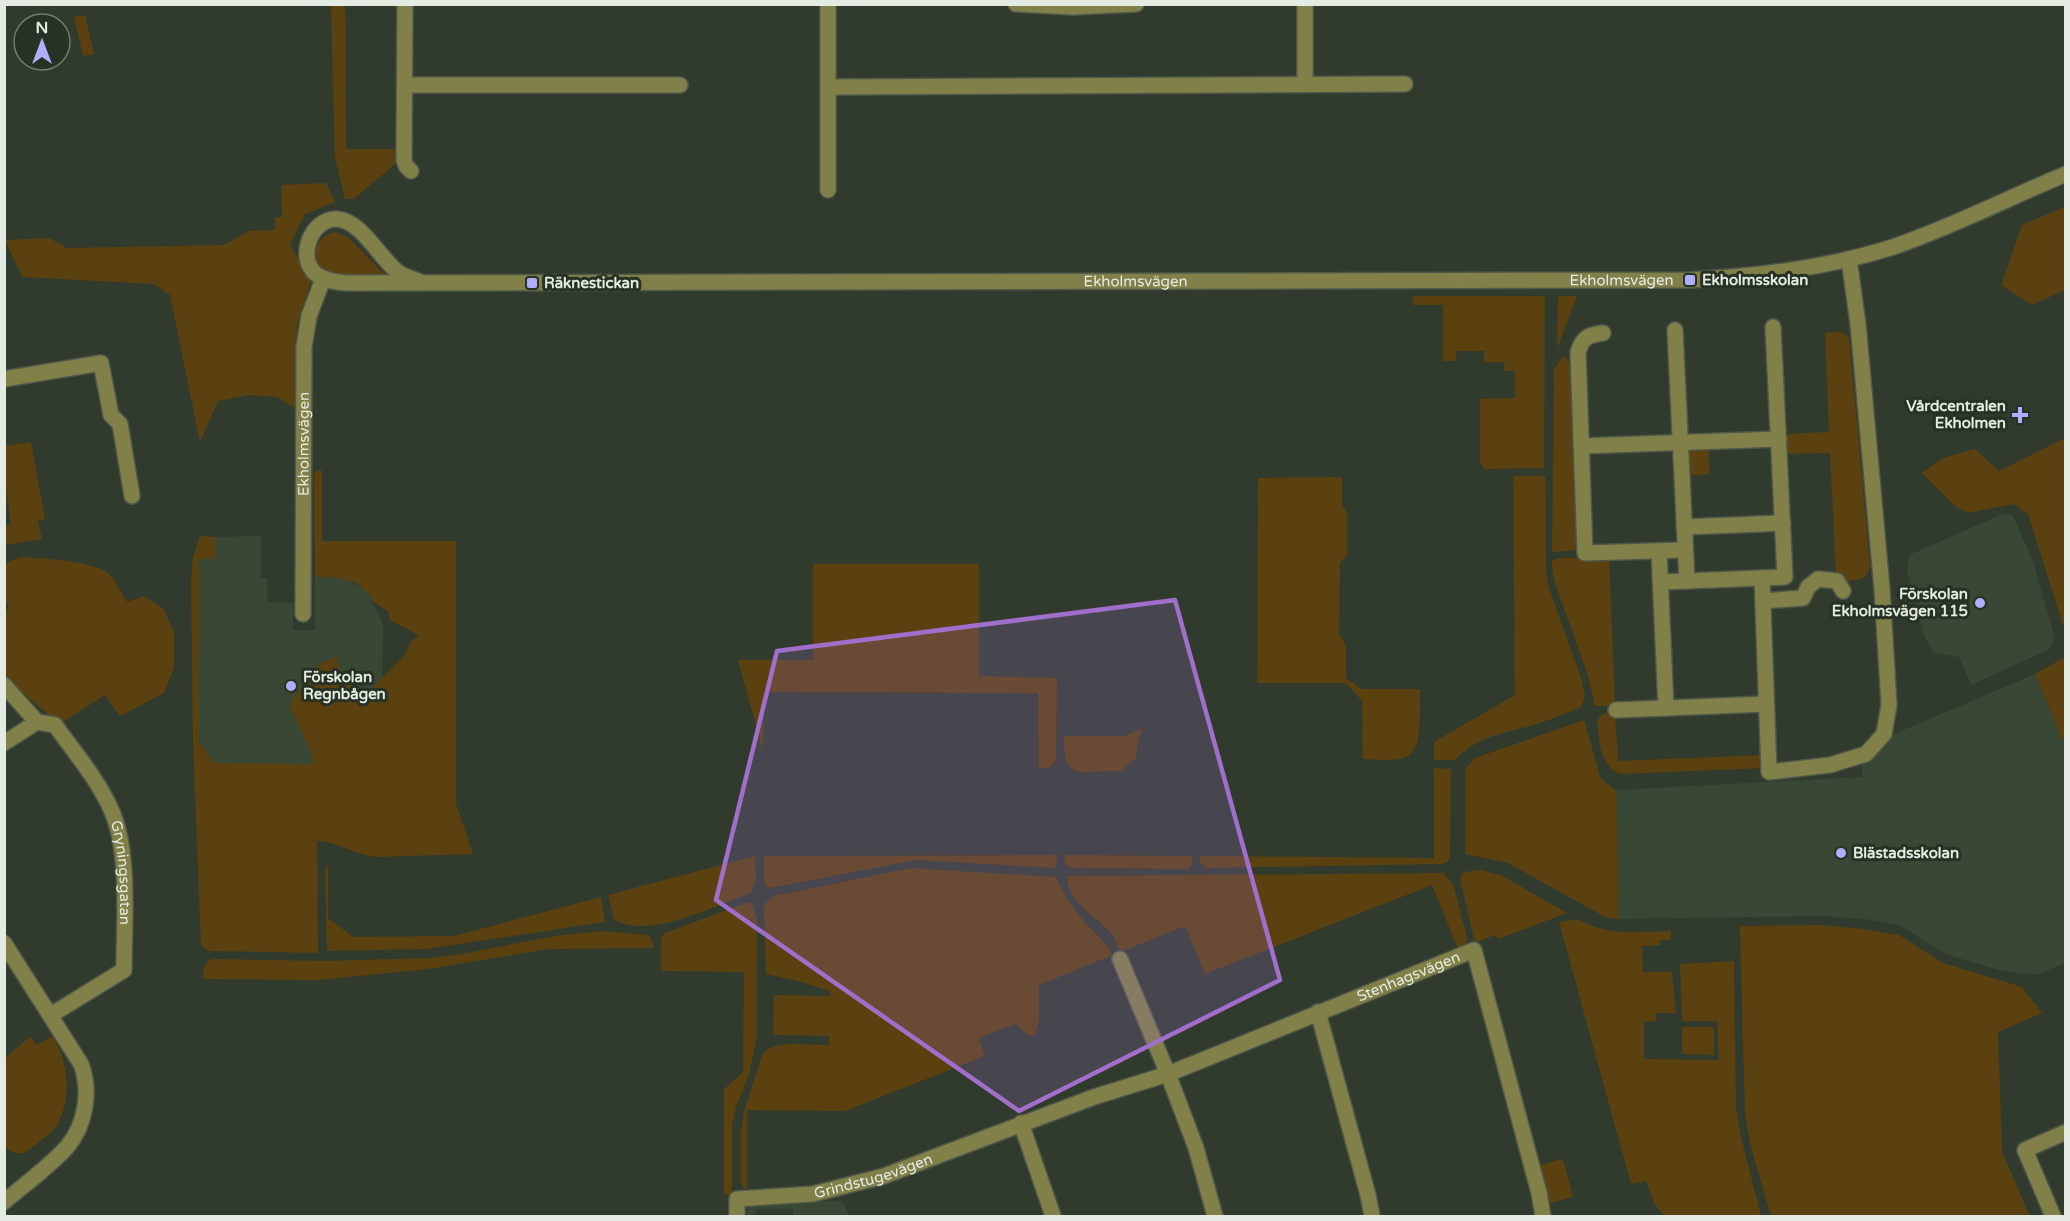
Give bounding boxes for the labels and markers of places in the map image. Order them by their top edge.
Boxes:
place label: Ekholmsskolan [1702,271,1808,289]
marker: Ekholmsskolan [1683,273,1697,287]
place label: Räknestickan [544,274,639,292]
marker: Räknestickan [525,276,539,290]
place label: Vårdcentralen Ekholmen [1906,397,2006,432]
marker: Vårdcentralen Ekholmen [2011,406,2029,424]
place label: Förskolan Ekholmsvägen 115 [1832,585,1968,621]
marker: Förskolan Ekholmsvägen 115 [1973,596,1987,610]
place label: Förskolan Regnbågen [303,668,386,704]
marker: Förskolan Regnbågen [284,679,298,693]
place label: Blästadsskolan [1853,844,1959,862]
marker: Blästadsskolan [1834,846,1848,860]

